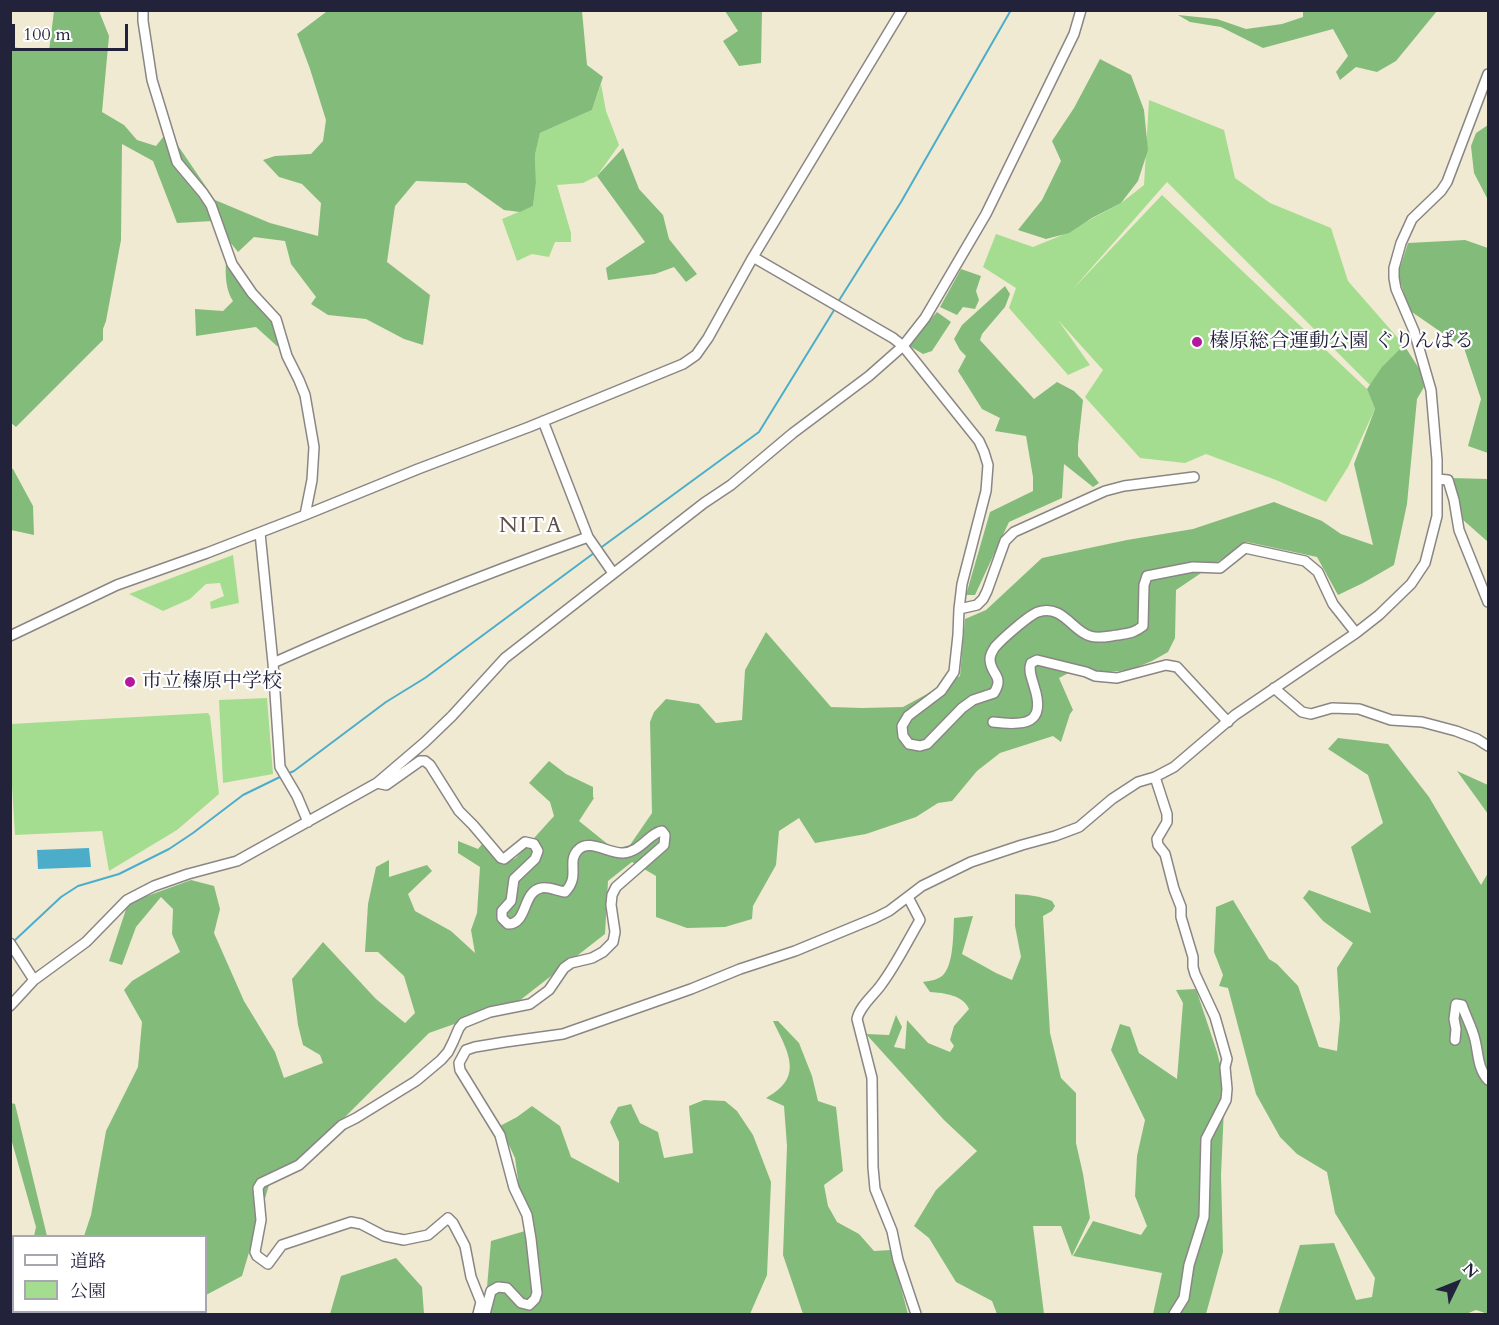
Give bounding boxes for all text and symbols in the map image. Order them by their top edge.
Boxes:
scale bar [15,12,130,50]
text: 100 m [23,22,71,47]
place label: 榛原総合運動公園 ぐりんぱる [1209,330,1474,354]
marker: 榛原総合運動公園 ぐりんぱる [1190,335,1204,349]
district label: NITA [499,514,563,540]
place label: 市立榛原中学校 [142,670,282,694]
marker: 市立榛原中学校 [123,675,137,689]
legend [12,1235,207,1313]
text: 道路 [70,1249,106,1274]
north arrow [1427,1253,1487,1313]
text: N [1457,1258,1483,1283]
text: 公園 [70,1279,106,1304]

